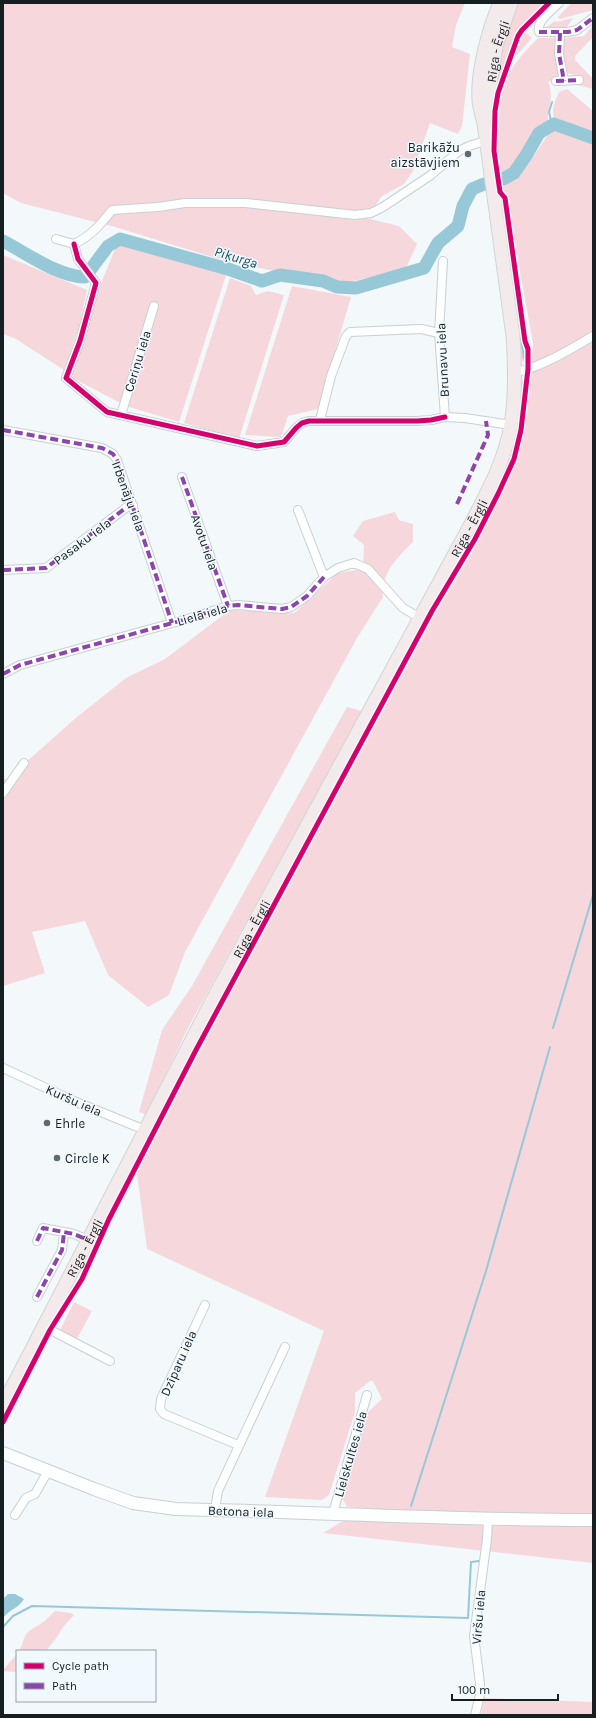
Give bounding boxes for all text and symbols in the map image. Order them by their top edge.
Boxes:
street label: Rīga - Ērgļi [484,18,512,83]
place label: Barikāžu aizstāvjiem [391,140,460,170]
marker: Barikāžu aizstāvjiem [463,149,473,159]
water label: Piķurga [212,243,259,272]
street label: Brunavu iela [433,322,452,398]
street label: Ceriņu iela [121,329,155,394]
street label: Irbenāju iela [109,459,148,534]
street label: Rīga - Ērgļi [447,497,491,560]
street label: Avotu iela [188,512,221,572]
street label: Pasaku iela [51,515,114,568]
street label: Lielā iela [175,600,229,629]
street label: Rīga - Ērgļi [230,897,273,961]
street label: Kuršu iela [44,1081,104,1119]
place label: Ehrle [55,1116,85,1131]
marker: Ehrle [42,1118,52,1128]
place label: Circle K [65,1151,110,1166]
marker: Circle K [52,1153,62,1163]
street label: Rīga - Ērgļi [63,1216,106,1280]
street label: Dzīparu iela [157,1328,200,1398]
street label: Lielskultes iela [331,1409,370,1499]
street label: Betona iela [208,1503,274,1520]
street label: Viršu iela [469,1589,488,1645]
legend [16,1650,156,1702]
text: Cycle path [52,1659,109,1673]
scale bar [452,1676,558,1702]
text: Path [52,1679,77,1693]
text: 100 m [458,1683,490,1697]

